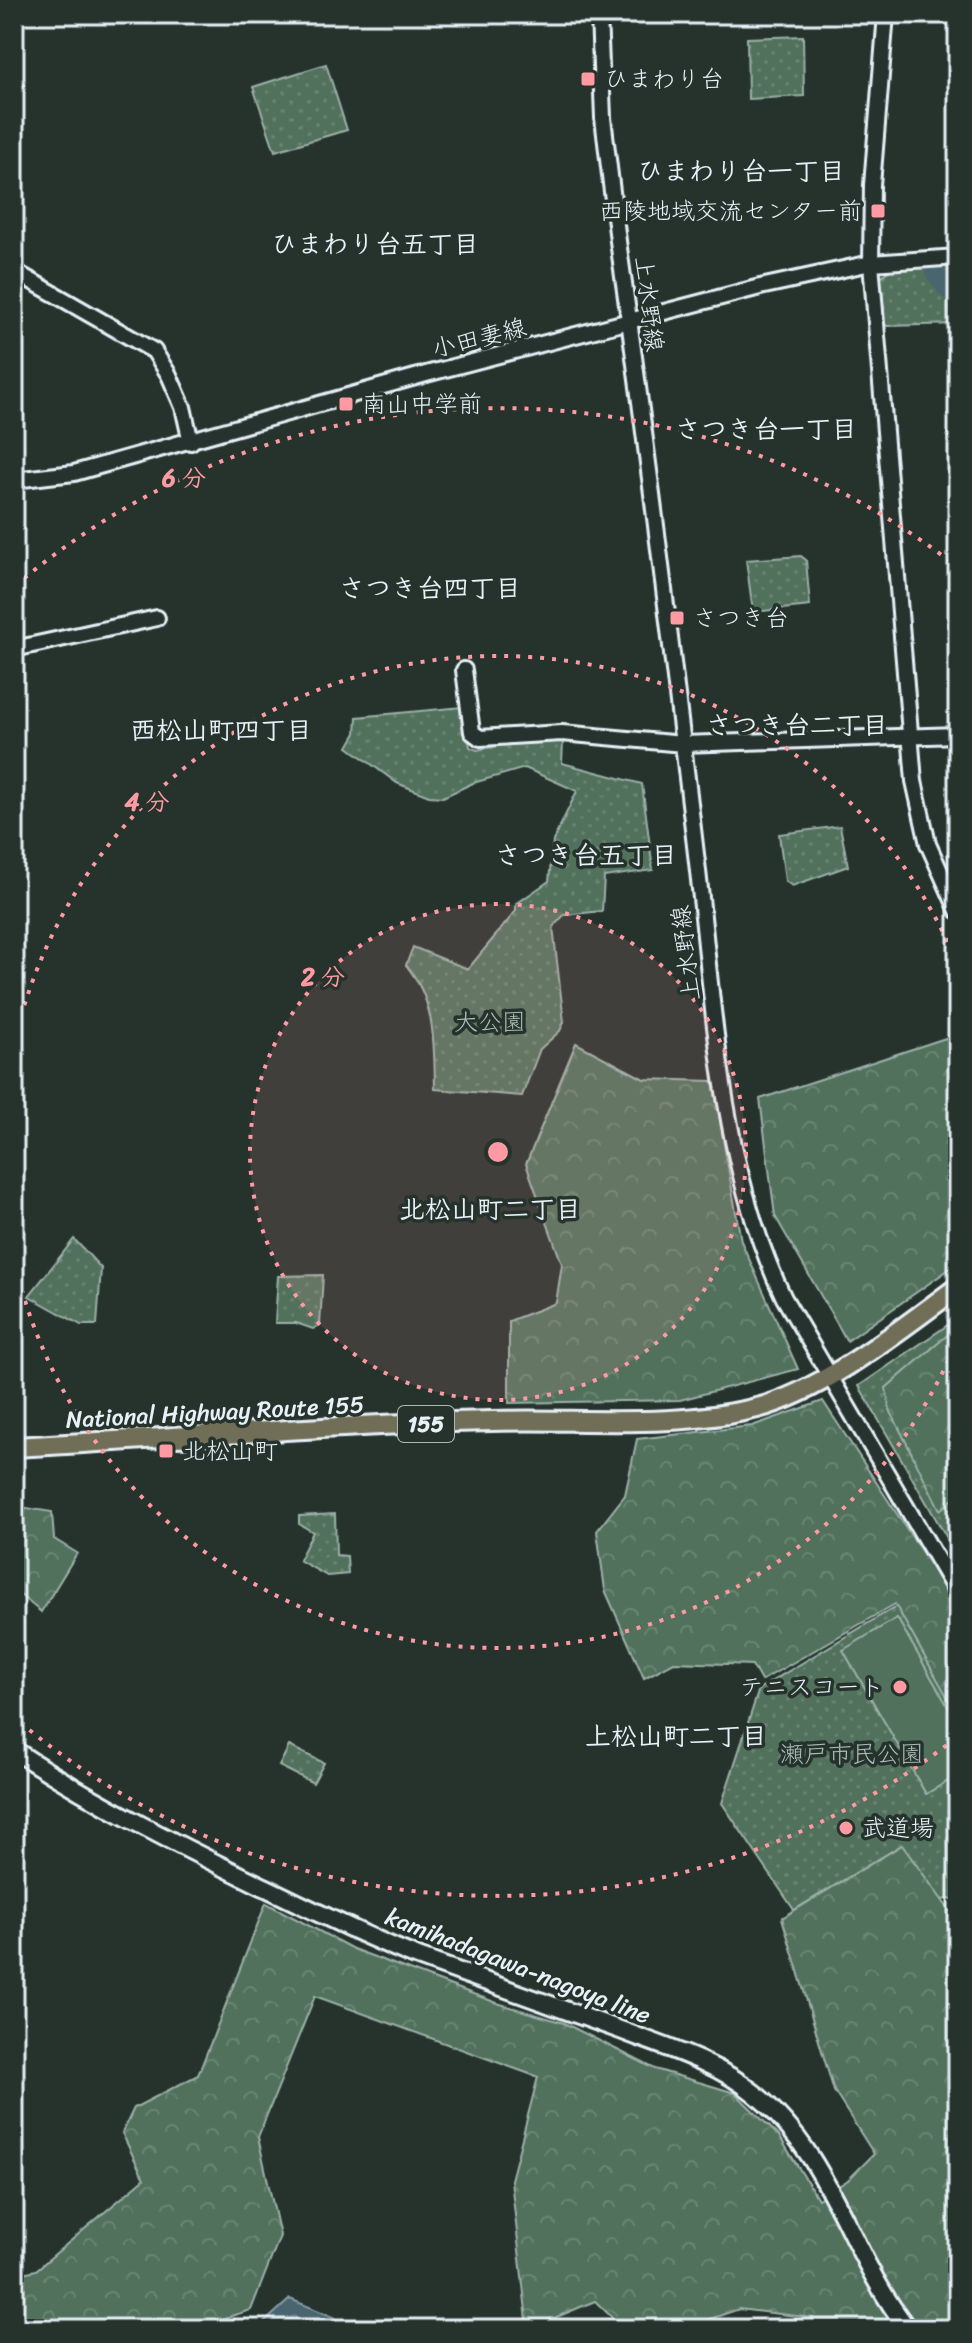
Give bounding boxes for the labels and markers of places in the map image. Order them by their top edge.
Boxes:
place label: ひまわり台 [604,58,724,100]
marker: ひまわり台 [579,70,597,88]
place label: 西陵地域交流センター前 [599,190,862,232]
marker: 西陵地域交流センター前 [869,202,887,220]
place label: 南山中学前 [362,383,482,425]
marker: 南山中学前 [337,395,355,413]
place label: さつき台 [693,597,789,639]
marker: さつき台 [668,609,686,627]
centre of rings [484,1138,512,1166]
place label: 北松山町 [182,1430,278,1472]
marker: 北松山町 [157,1442,175,1460]
place label: テニスコート [740,1666,884,1708]
marker: テニスコート [891,1678,909,1696]
place label: 武道場 [862,1807,934,1849]
marker: 武道場 [837,1819,855,1837]

